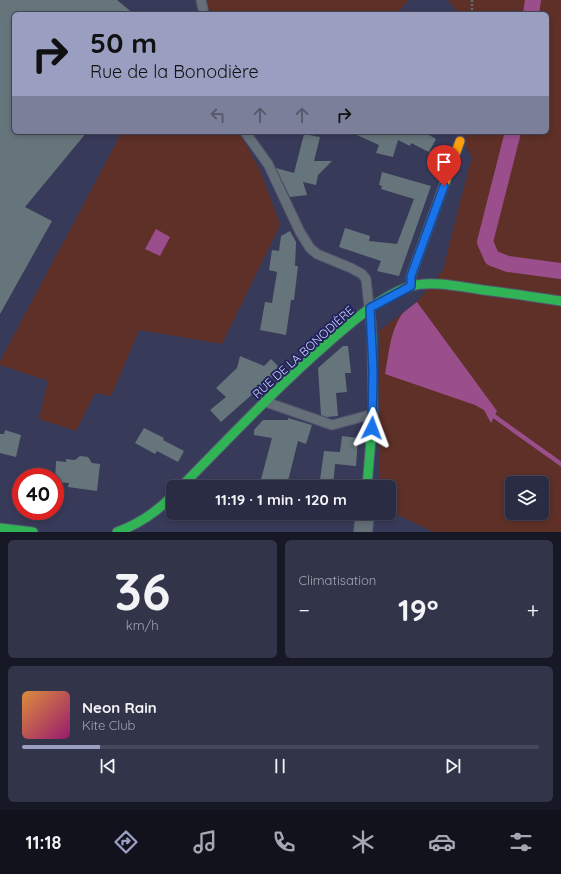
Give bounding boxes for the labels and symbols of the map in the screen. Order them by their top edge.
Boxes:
pin [427,145,461,186]
street label: RUE DE LA BONODIÈRE [249,302,357,401]
position arrow [351,407,393,449]
speed limit sign: 40 [12,468,64,520]

